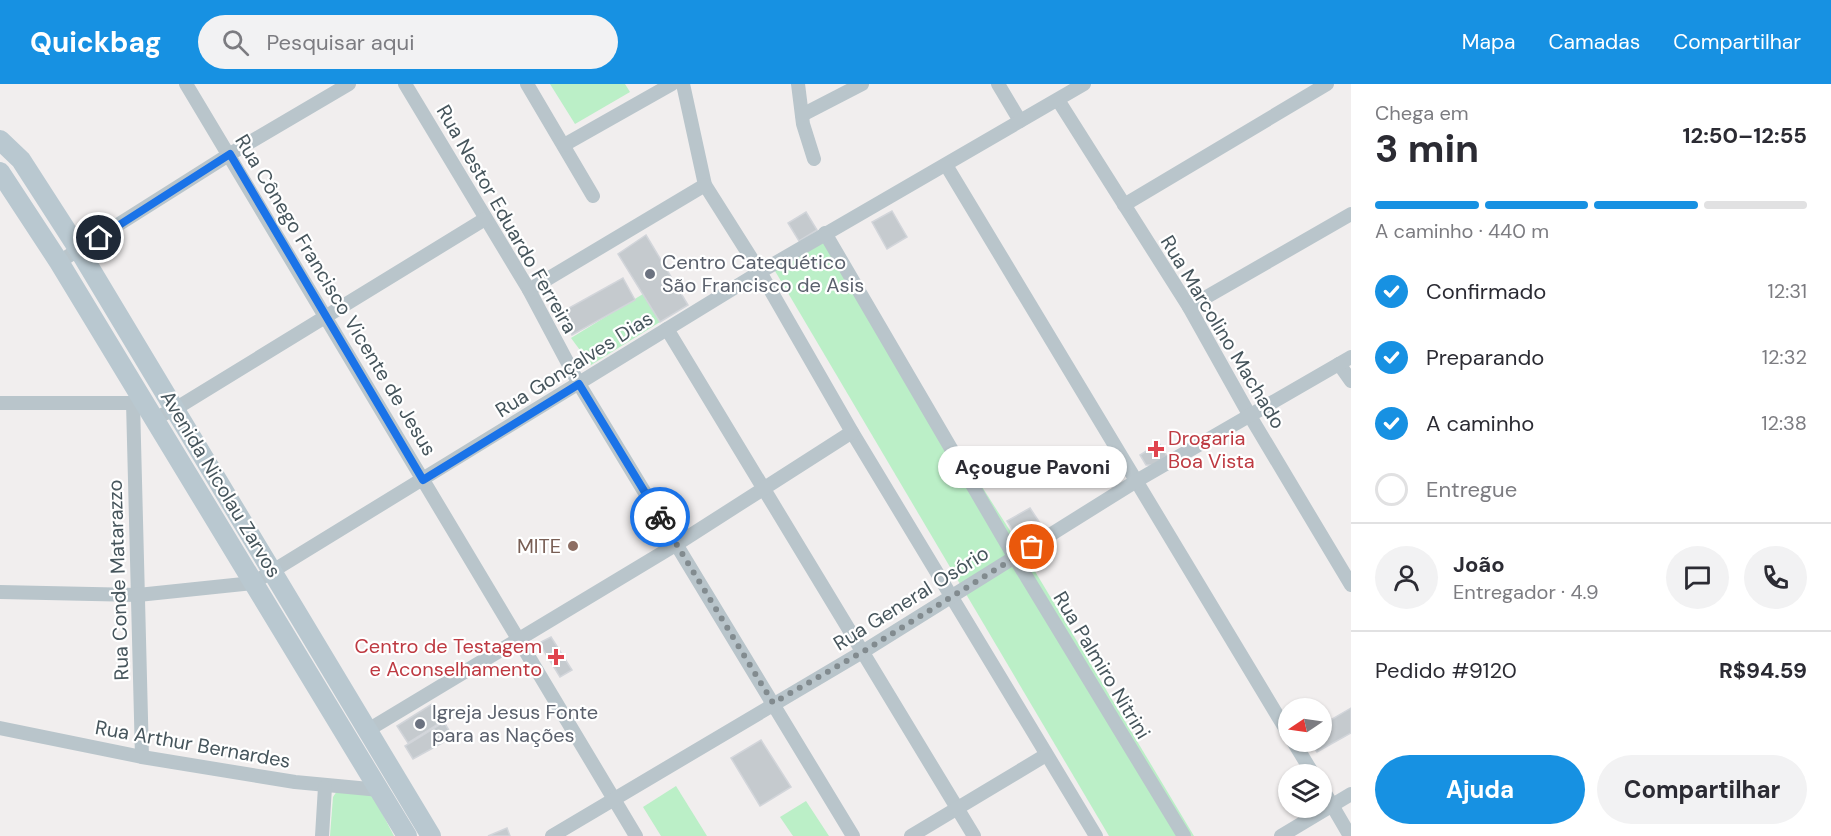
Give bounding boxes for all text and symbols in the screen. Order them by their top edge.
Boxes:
search box [198,15,618,69]
text: Quickbag [30,24,162,61]
icon: search [219,26,252,59]
text: Pesquisar aqui [267,28,415,57]
text: Mapa [1462,28,1515,56]
text: Camadas [1548,28,1640,56]
text: Compartilhar [1673,28,1801,56]
street label: Rua Nestor Eduardo Ferreira [431,100,583,338]
text: Chega em [1375,100,1469,126]
text: 12:50–12:55 [1683,121,1807,150]
text: 3 min [1375,123,1479,174]
street label: Rua Cônego Francisco Vicente de Jesus [229,129,443,461]
pin [73,212,124,263]
text: A caminho · 440 m [1375,218,1549,244]
icon: home [82,221,115,254]
street label: Rua Marcolino Machado [1155,230,1291,434]
place label: Centro Catequético São Francisco de Asis [662,249,864,298]
marker: Centro Catequético São Francisco de Asis [643,267,657,281]
icon: check [1375,275,1408,308]
text: Confirmado [1426,277,1546,306]
text: 12:31 [1767,278,1807,304]
street label: Rua Gonçalves Dias [490,305,658,423]
icon: check [1375,341,1408,374]
text: Preparando [1426,343,1544,372]
text: 12:32 [1762,344,1807,370]
street label: Avenida Nicolau Zarvos [155,386,287,582]
icon: check [1375,407,1408,440]
text: A caminho [1426,409,1534,438]
text: 12:38 [1761,410,1807,436]
place label: Drogaria Boa Vista [1168,425,1255,474]
marker: Drogaria Boa Vista [1149,442,1163,456]
callout: Açougue Pavoni [938,445,1126,487]
text: Açougue Pavoni [955,454,1110,480]
text: Entregue [1426,475,1517,504]
street label: Rua Conde Matarazzo [101,479,135,681]
courier [630,487,690,547]
icon: bike [644,501,677,534]
pin [1006,521,1057,572]
icon: bag [1015,530,1048,563]
place label: MITE [517,533,561,559]
marker: MITE [566,539,580,553]
street label: Rua General Osório [828,540,994,656]
button: person [1375,546,1438,609]
button: chat [1666,546,1729,609]
button: phone [1744,546,1807,609]
text: João [1453,550,1505,579]
text: Entregador · 4.9 [1453,579,1598,605]
street label: Rua Palmiro Nitrini [1048,586,1156,744]
place label: Centro de Testagem e Aconselhamento [355,633,542,682]
marker: Centro de Testagem e Aconselhamento [547,648,565,666]
text: Pedido #9120 [1375,656,1517,685]
text: R$94.59 [1719,656,1807,685]
north arrow [1278,698,1332,752]
map controls [1278,698,1332,818]
place label: Igreja Jesus Fonte para as Nações [432,699,598,748]
street label: Rua Arthur Bernardes [93,714,293,774]
marker: Igreja Jesus Fonte para as Nações [413,717,427,731]
button: Ajuda [1375,755,1585,824]
button: Compartilhar [1597,755,1807,824]
button: layers [1278,764,1332,818]

